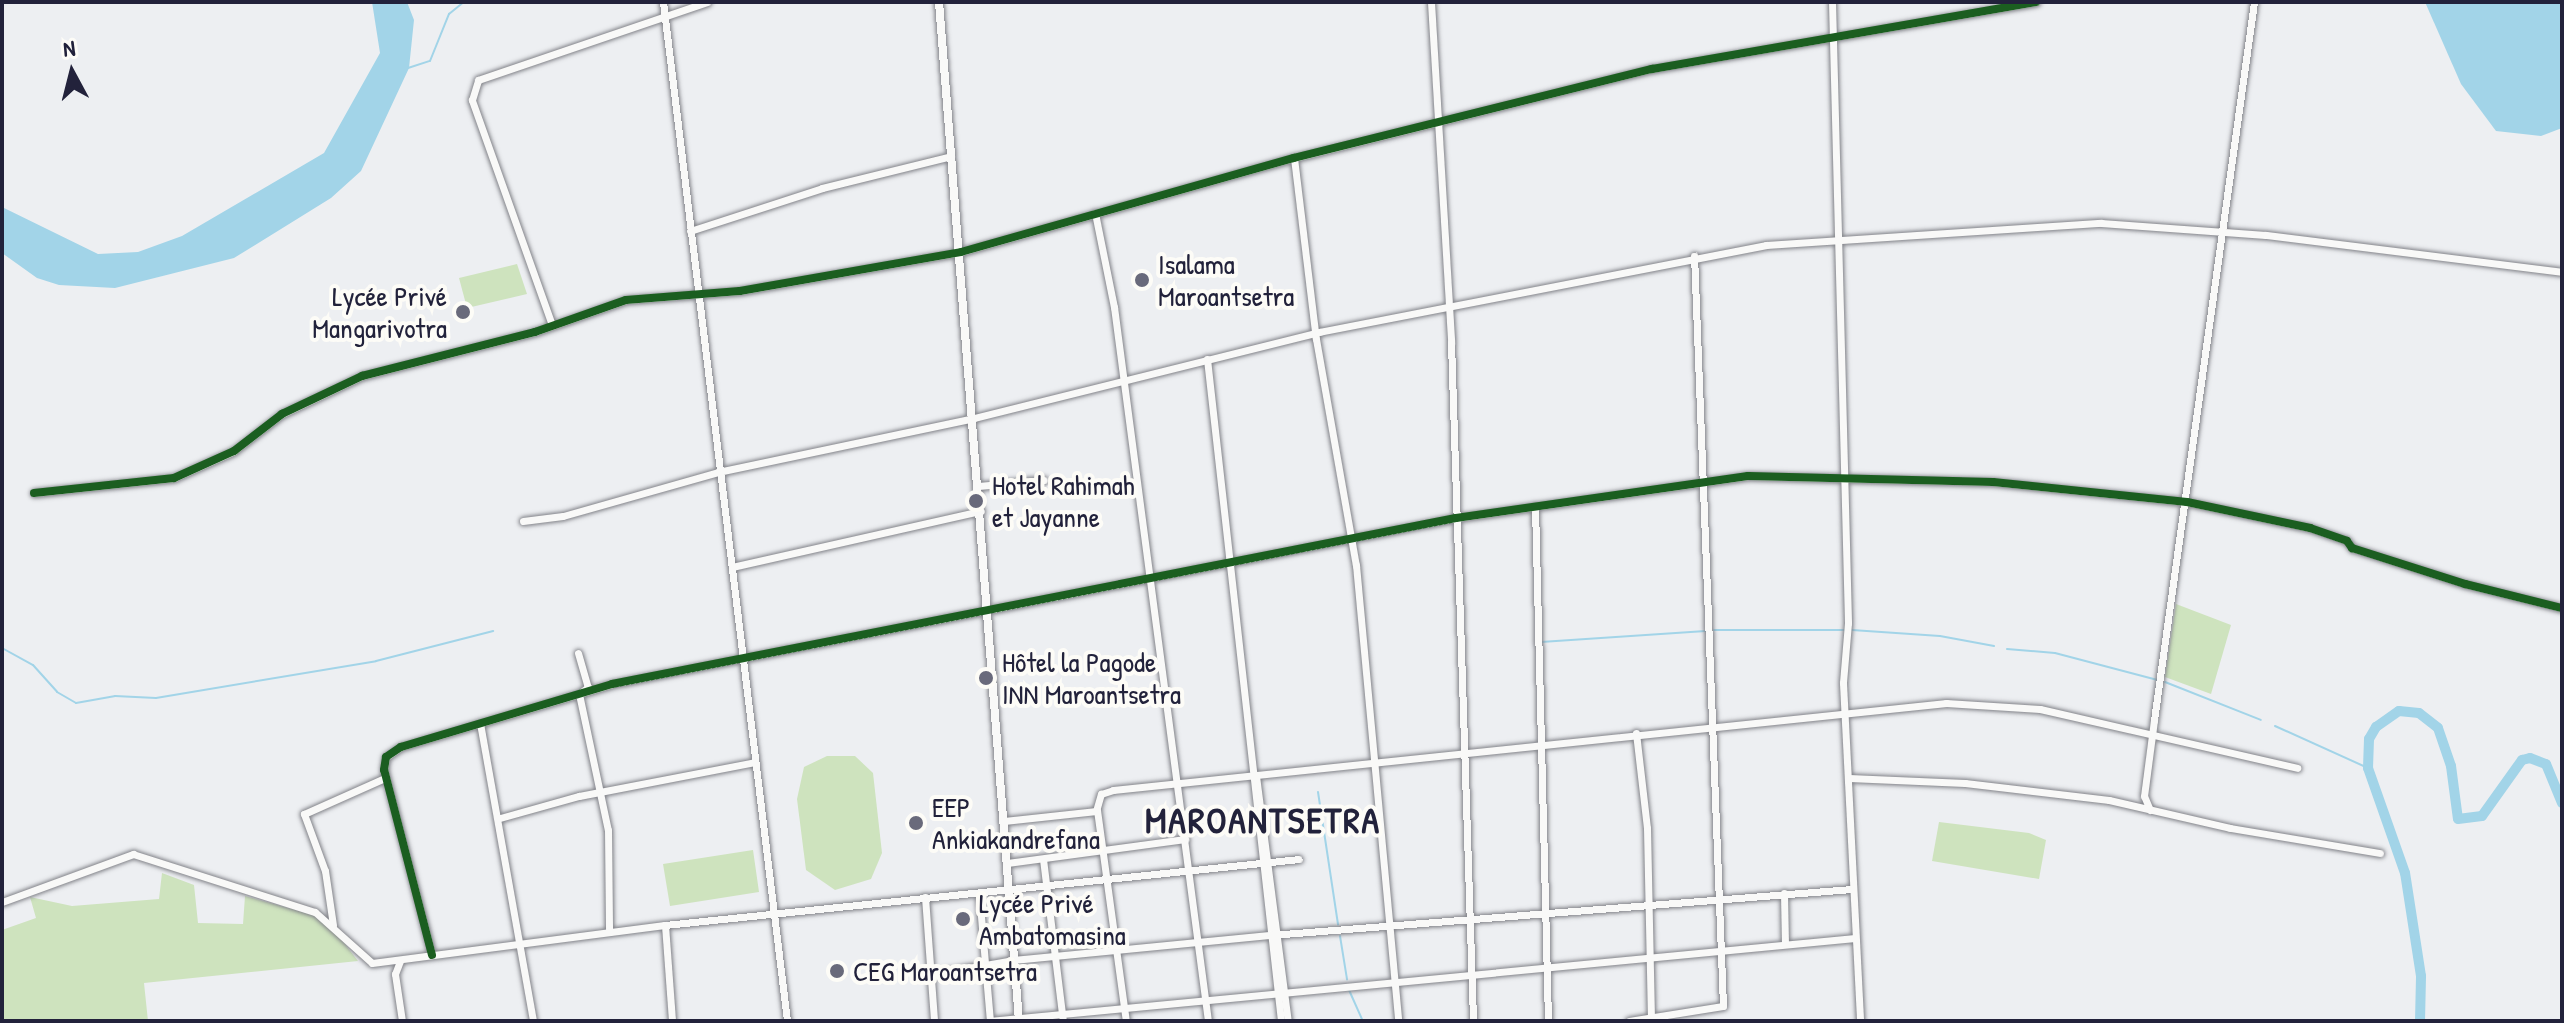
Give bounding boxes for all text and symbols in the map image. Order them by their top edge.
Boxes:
north arrow [32,32,112,112]
text: N [61,33,77,64]
place label: Isalama Maroantsetra [1158,247,1294,313]
marker: Isalama Maroantsetra [1133,271,1151,289]
place label: Lycée Privé Mangarivotra [312,279,447,345]
marker: Lycée Privé Mangarivotra [454,303,472,321]
place label: Hotel Rahimah et Jayanne [992,468,1135,534]
marker: Hotel Rahimah et Jayanne [967,492,985,510]
place label: Hôtel la Pagode INN Maroantsetra [1002,645,1181,711]
marker: Hôtel la Pagode INN Maroantsetra [977,669,995,687]
place label: EEP Ankiakandrefana [932,790,1100,856]
district label: MAROANTSETRA [1145,798,1381,842]
marker: EEP Ankiakandrefana [907,814,925,832]
place label: Lycée Privé Ambatomasina [979,886,1126,952]
marker: Lycée Privé Ambatomasina [954,910,972,928]
place label: CEG Maroantsetra [853,954,1037,988]
marker: CEG Maroantsetra [828,962,846,980]

